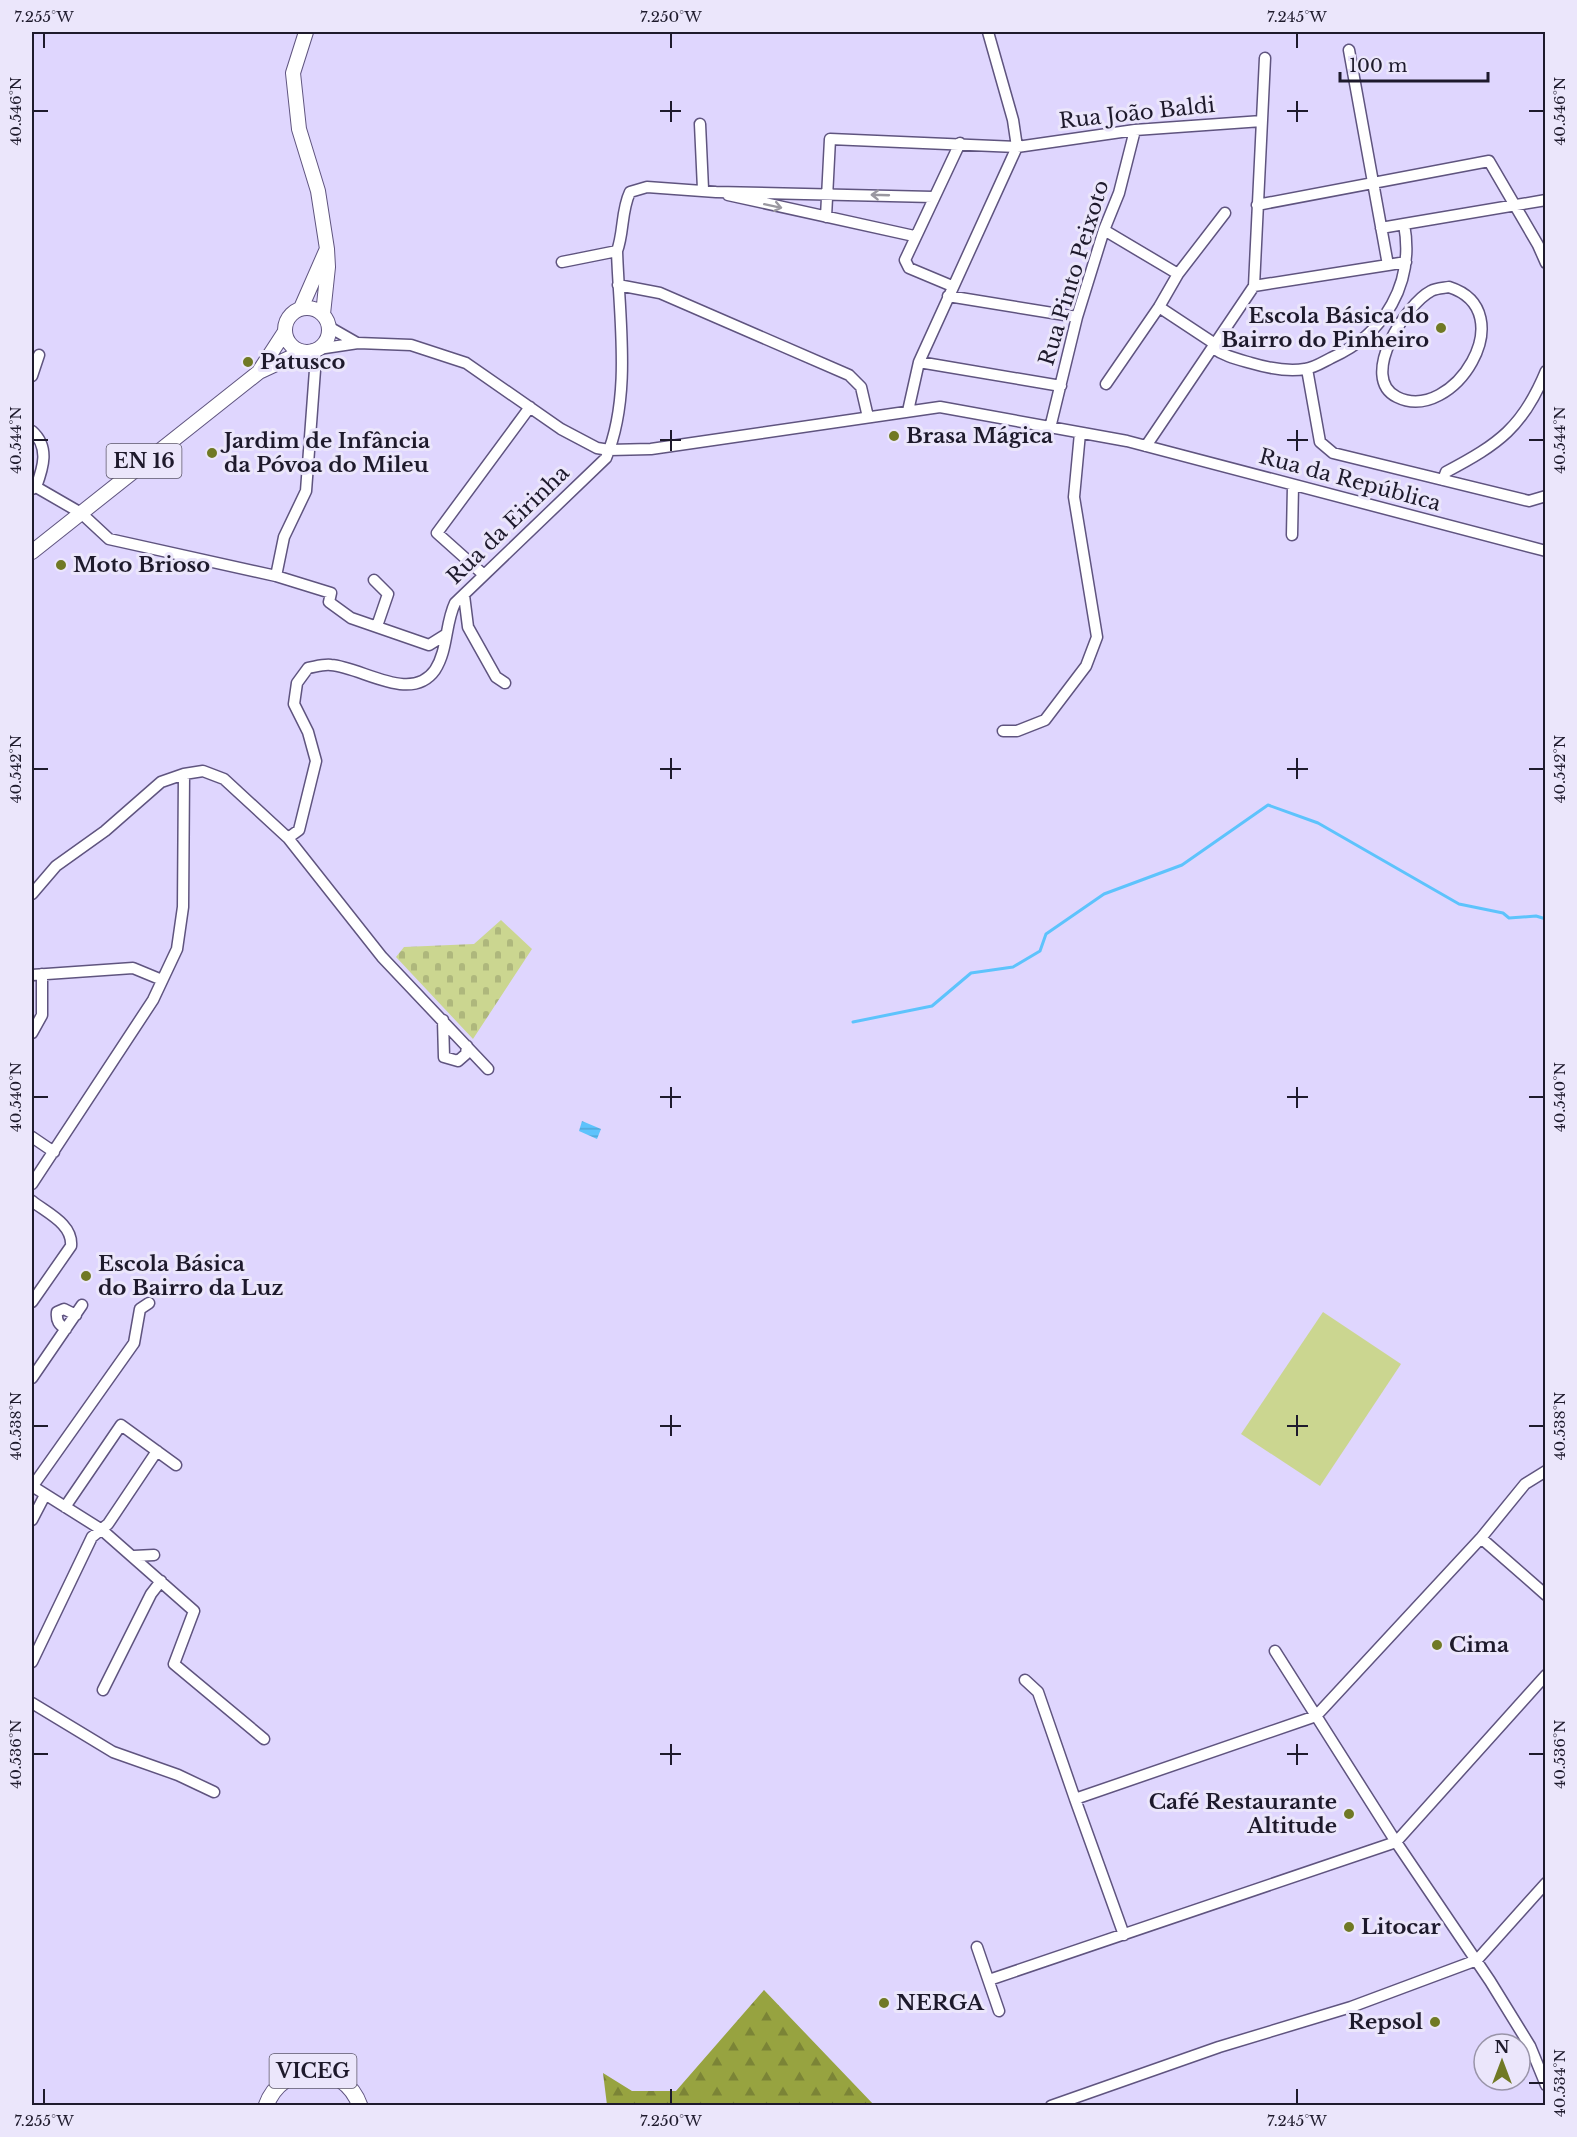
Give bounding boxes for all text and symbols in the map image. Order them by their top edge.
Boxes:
text: 7.255°W [14,7,74,26]
text: 7.250°W [640,7,702,26]
text: 7.245°W [1267,7,1327,26]
scale bar [1340,45,1488,83]
text: 100 m [1349,55,1407,77]
text: 40.546°N [6,77,25,145]
text: 40.546°N [1550,77,1569,145]
street label: Rua João Baldi [1058,92,1216,134]
street label: Rua Pinto Peixoto [1033,177,1115,369]
one-way arrow [871,190,891,201]
one-way arrow [763,200,782,212]
place label: Escola Básica do Bairro do Pinheiro [1221,303,1429,353]
marker: Escola Básica do Bairro do Pinheiro [1434,321,1448,335]
place label: Patusco [260,349,345,375]
marker: Patusco [241,355,255,369]
text: 40.544°N [6,406,25,474]
text: 40.544°N [1550,406,1569,474]
place label: Brasa Mágica [906,423,1053,449]
place label: Jardim de Infância da Póvoa do Mileu [220,428,430,478]
marker: Brasa Mágica [887,429,901,443]
street label: Rua da República [1256,443,1444,517]
road number: EN 16 [106,444,182,478]
marker: Jardim de Infância da Póvoa do Mileu [205,446,219,460]
street label: Rua da Eirinha [441,460,575,590]
place label: Moto Brioso [73,552,210,578]
marker: Moto Brioso [54,558,68,572]
text: 40.542°N [6,735,25,803]
text: 40.542°N [1550,735,1569,803]
text: 40.540°N [6,1062,25,1132]
text: 40.540°N [1550,1062,1569,1132]
place label: Escola Básica do Bairro da Luz [98,1251,283,1301]
marker: Escola Básica do Bairro da Luz [79,1269,93,1283]
text: 40.538°N [6,1392,25,1460]
text: 40.538°N [1550,1392,1569,1460]
place label: Cima [1449,1632,1509,1658]
marker: Cima [1430,1638,1444,1652]
text: 40.536°N [6,1719,25,1789]
text: 40.536°N [1550,1719,1569,1789]
place label: Café Restaurante Altitude [1149,1789,1337,1839]
marker: Café Restaurante Altitude [1342,1807,1356,1821]
place label: Litocar [1361,1914,1441,1940]
marker: Litocar [1342,1920,1356,1934]
place label: NERGA [896,1990,985,2016]
marker: NERGA [877,1996,891,2010]
place label: Repsol [1348,2009,1424,2035]
marker: Repsol [1428,2015,1442,2029]
north arrow [1472,2032,1532,2092]
text: N [1494,2037,1510,2057]
text: 40.534°N [1550,2049,1569,2117]
road number: VICEG [270,2054,356,2088]
text: 7.255°W [14,2111,74,2130]
text: 7.250°W [640,2111,702,2130]
text: 7.245°W [1267,2111,1327,2130]

